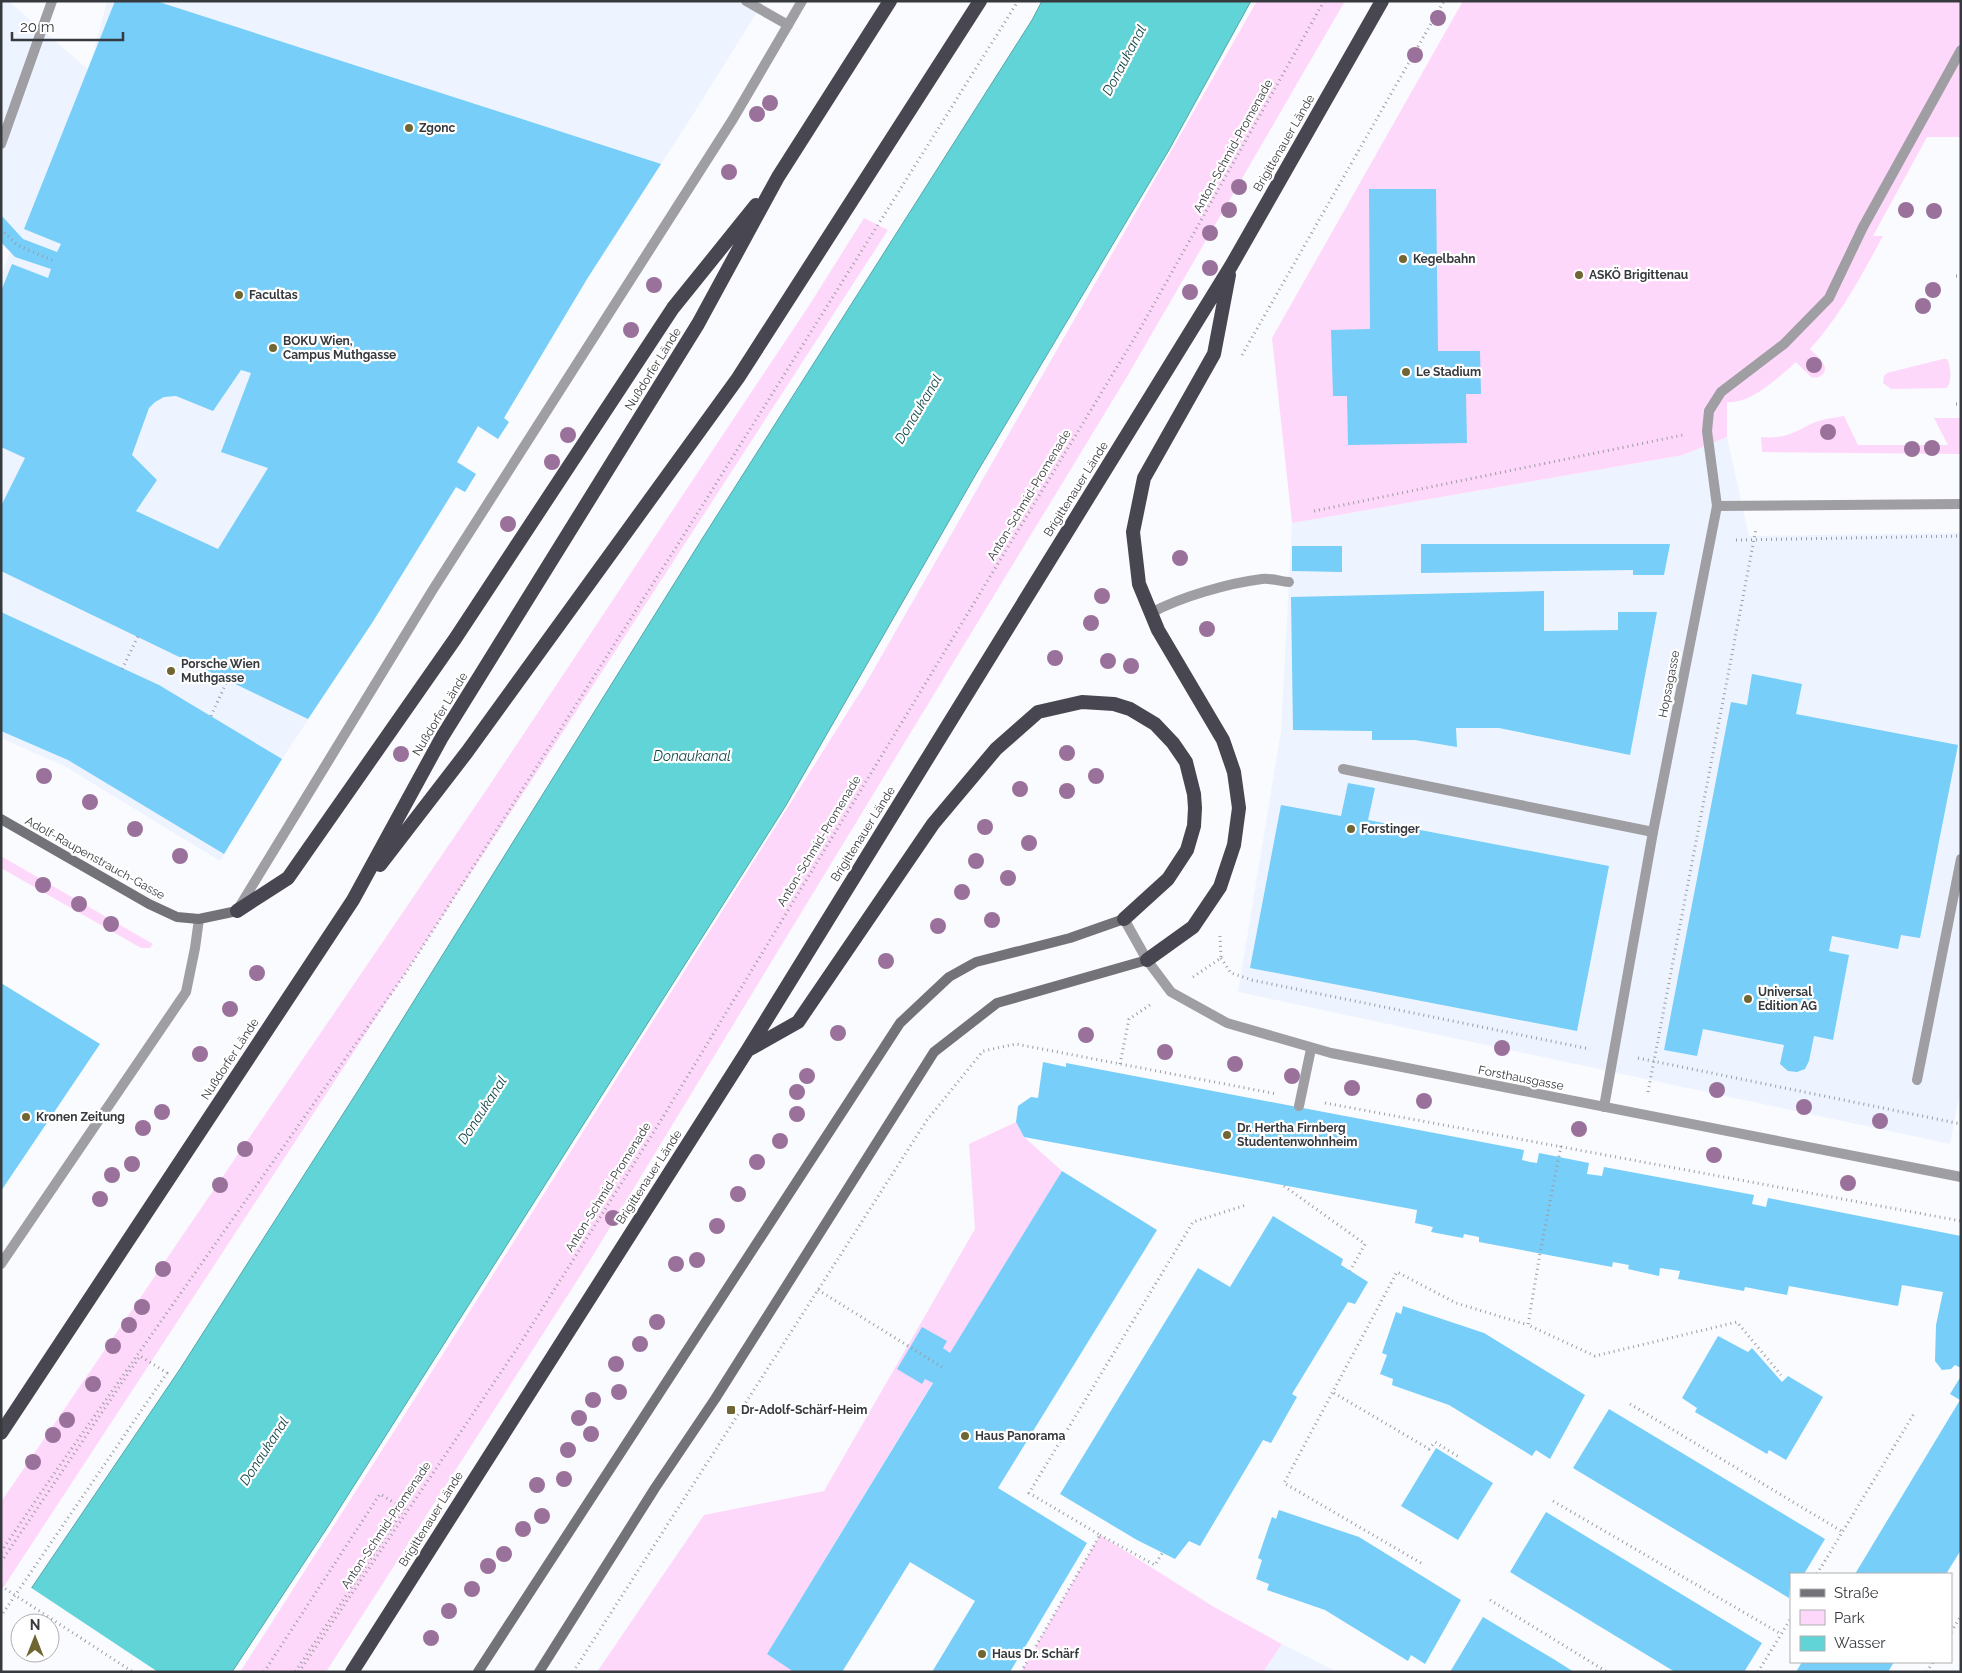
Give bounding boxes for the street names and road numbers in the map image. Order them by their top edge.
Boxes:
street label: Anton-Schmid-Promenade [1191,77,1275,215]
street label: Brigittenauer Lände [1251,92,1317,194]
street label: Nußdorfer Lände [622,325,684,413]
street label: Anton-Schmid-Promenade [984,427,1074,563]
street label: Brigittenauer Lände [1041,439,1111,539]
street label: Hopsagasse [1656,649,1682,719]
street label: Nußdorfer Lände [410,670,470,758]
street label: Anton-Schmid-Promenade [774,773,864,909]
street label: Brigittenauer Lände [828,784,898,884]
street label: Adolf-Raupenstrauch-Gasse [23,814,167,902]
street label: Nußdorfer Lände [198,1015,262,1103]
street label: Forsthausgasse [1477,1063,1565,1093]
street label: Anton-Schmid-Promenade [562,1120,654,1254]
street label: Brigittenauer Lände [613,1127,685,1227]
street label: Anton-Schmid-Promenade [338,1459,434,1591]
street label: Brigittenauer Lände [396,1469,466,1569]

